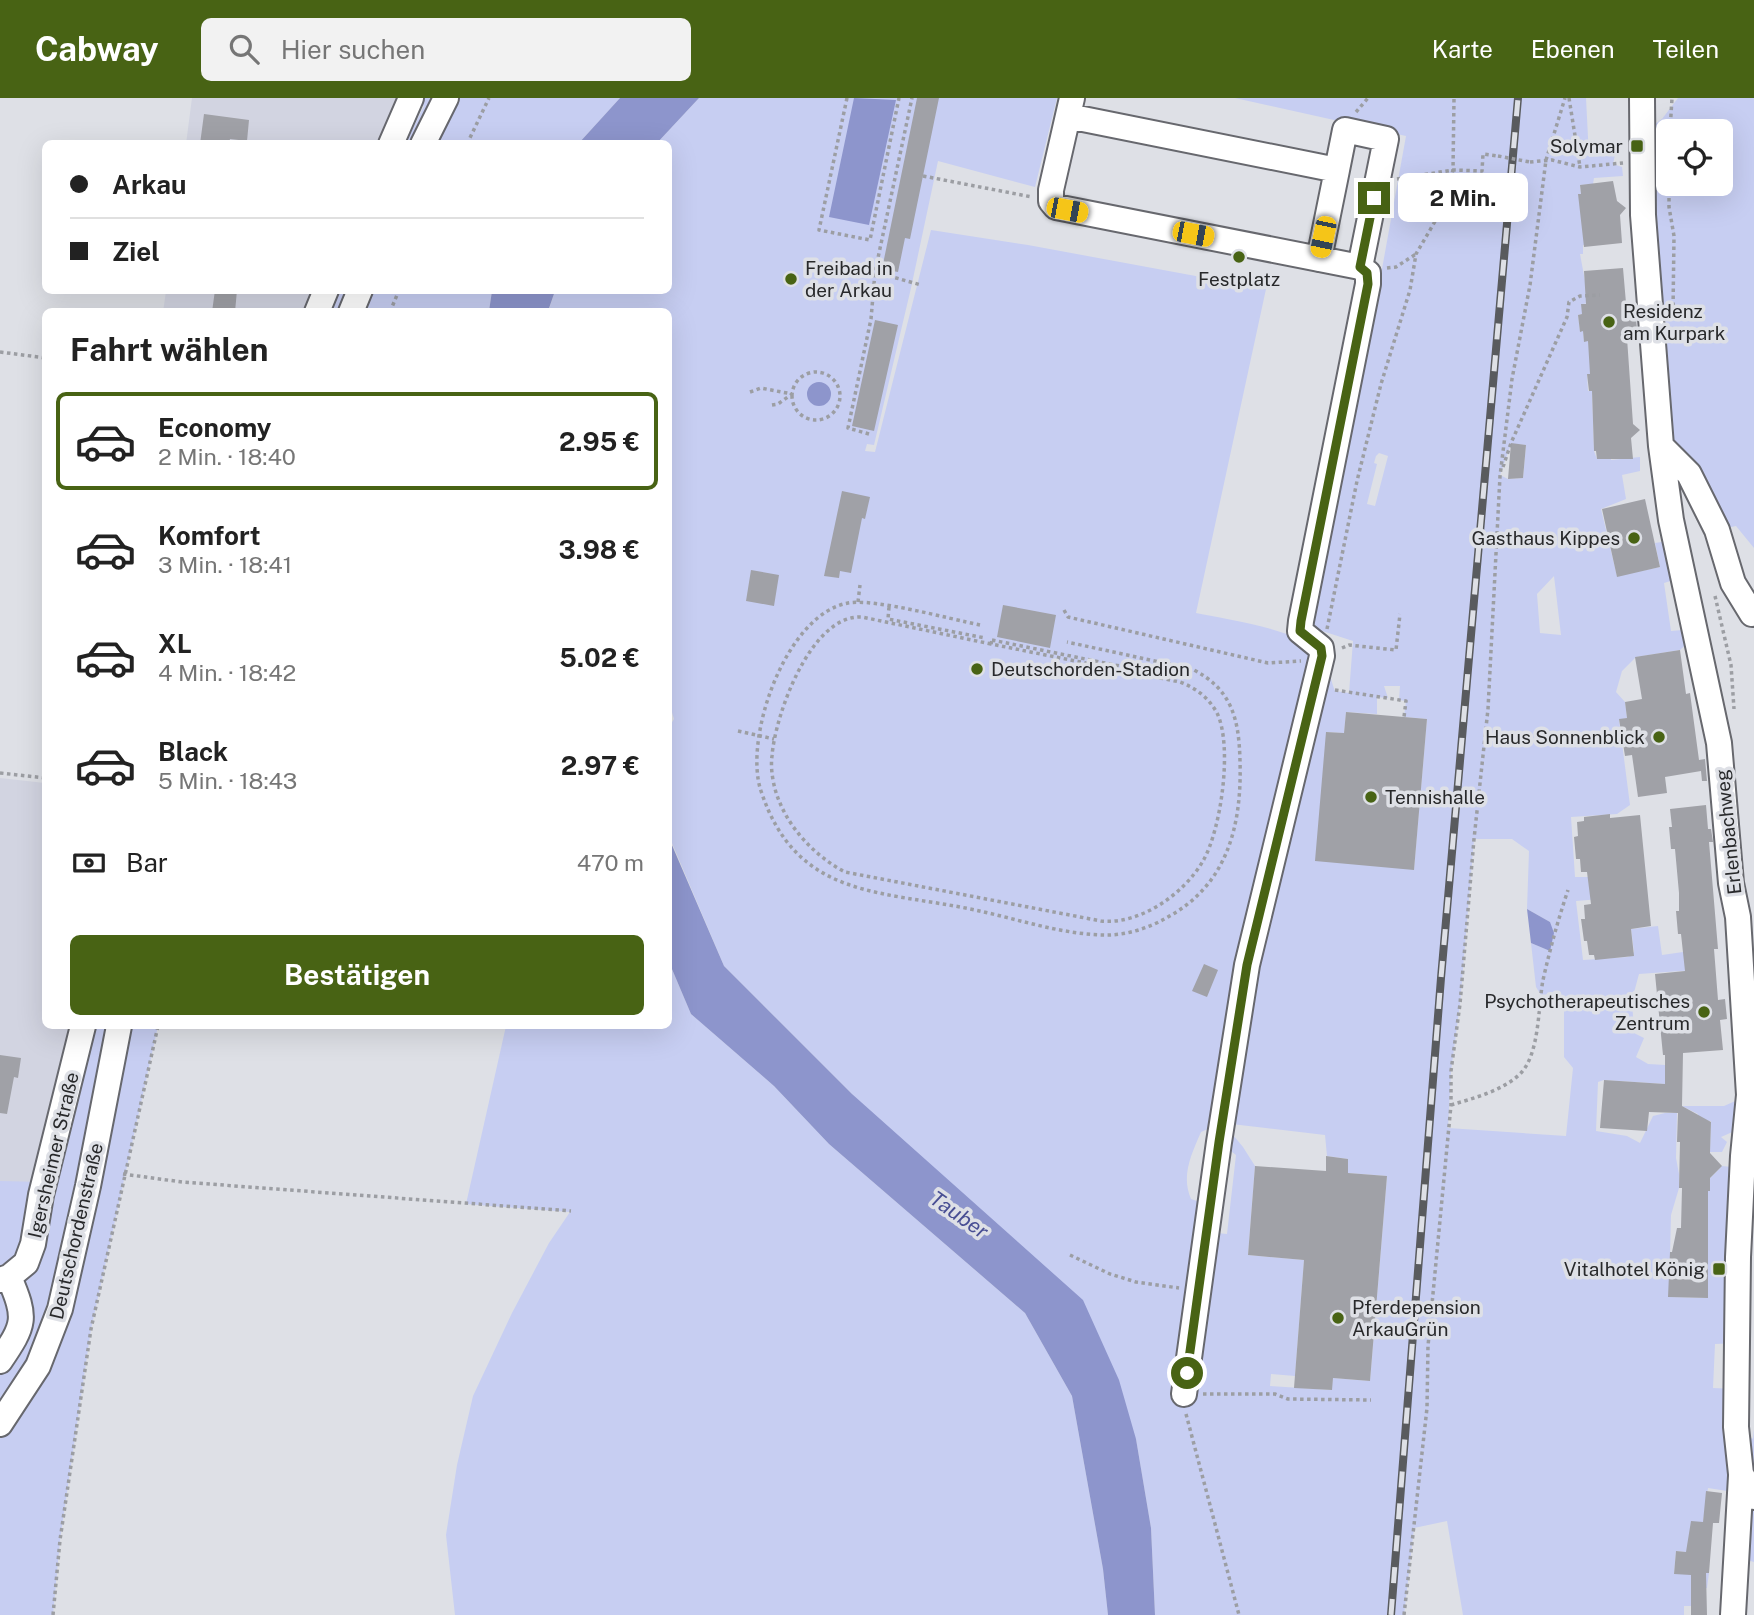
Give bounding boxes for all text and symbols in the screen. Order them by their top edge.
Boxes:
search box [201,18,691,81]
text: Cabway [35,30,159,68]
icon: search [225,30,263,68]
text: Hier suchen [281,34,425,65]
text: Karte [1432,35,1493,63]
text: Ebenen [1531,35,1615,63]
text: Teilen [1653,35,1719,63]
map controls [1656,119,1733,196]
button: locate [1656,119,1733,196]
place label: Solymar [1550,135,1623,157]
marker: Solymar [1629,138,1645,154]
text: Arkau [112,169,186,200]
callout: 2 Min. [1398,174,1528,222]
route end [1358,182,1390,214]
text: 2 Min. [1430,184,1496,211]
car [1045,196,1090,224]
car [1309,214,1338,260]
car [1171,220,1216,248]
text: Ziel [112,236,160,267]
marker: Festplatz [1231,249,1247,265]
place label: Freibad in der Arkau [805,257,893,301]
place label: Festplatz [1198,268,1280,290]
marker: Freibad in der Arkau [783,271,799,287]
place label: Residenz am Kurpark [1623,300,1726,344]
marker: Residenz am Kurpark [1601,314,1617,330]
text: Fahrt wählen [70,331,269,368]
icon: car [74,410,137,473]
text: Economy [158,412,271,443]
text: 2.95 € [559,426,640,457]
text: 2 Min. · 18:40 [158,443,296,470]
icon: car [74,518,137,581]
text: Komfort [158,520,260,551]
place label: Gasthaus Kippes [1472,527,1620,549]
marker: Gasthaus Kippes [1626,530,1642,546]
text: 3.98 € [558,534,640,565]
text: 3 Min. · 18:41 [158,551,292,578]
icon: car [74,626,137,689]
text: XL [158,628,192,659]
text: 5.02 € [559,642,640,673]
place label: Deutschorden-Stadion [991,658,1190,680]
text: 4 Min. · 18:42 [158,659,296,686]
marker: Deutschorden-Stadion [969,661,985,677]
place label: Haus Sonnenblick [1485,726,1645,748]
marker: Haus Sonnenblick [1651,729,1667,745]
icon: car [74,734,137,797]
text: Black [158,736,228,767]
text: 2.97 € [561,750,640,781]
text: 5 Min. · 18:43 [158,767,297,794]
street label: Erlenbachweg [1710,768,1746,896]
place label: Tennishalle [1385,786,1485,808]
marker: Tennishalle [1363,789,1379,805]
icon: cash [70,844,108,882]
text: Bar [126,847,168,878]
text: 470 m [577,849,644,876]
button: Bestätigen [70,935,644,1015]
place label: Psychotherapeutisches Zentrum [1484,990,1690,1034]
marker: Psychotherapeutisches Zentrum [1696,1004,1712,1020]
street label: Igersheimer Straße [23,1070,83,1240]
street label: Deutschordenstraße [45,1141,107,1321]
water label: Tauber [925,1186,994,1244]
place label: Vitalhotel König [1564,1258,1705,1280]
marker: Vitalhotel König [1711,1261,1727,1277]
place label: Pferdepension ArkauGrün [1352,1296,1481,1340]
marker: Pferdepension ArkauGrün [1330,1310,1346,1326]
route start [1171,1357,1203,1389]

